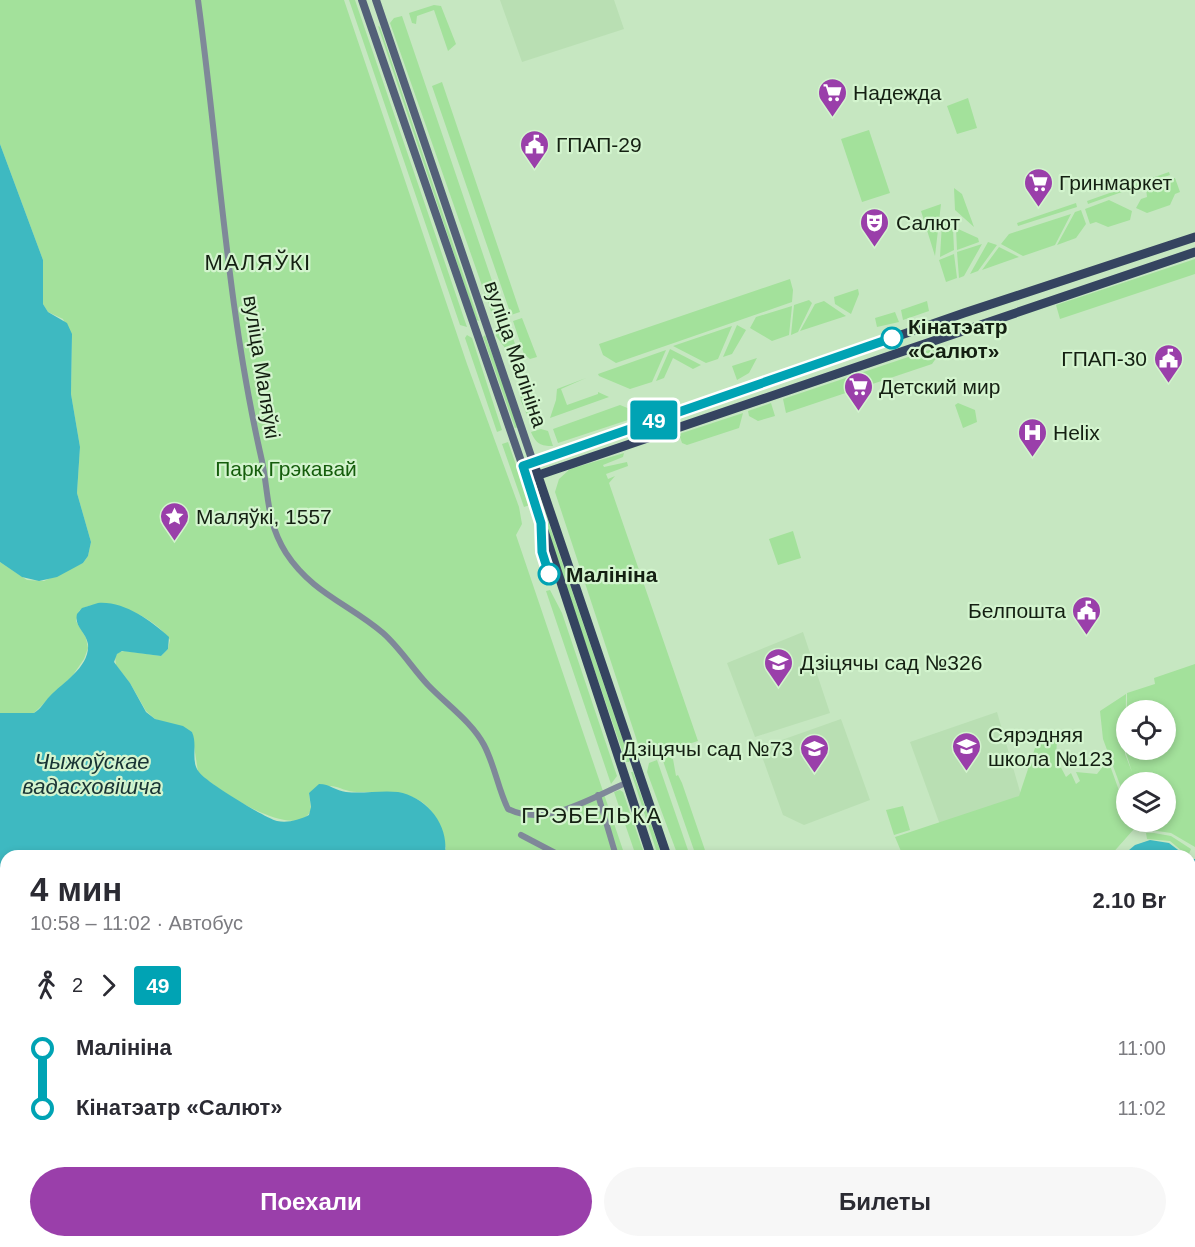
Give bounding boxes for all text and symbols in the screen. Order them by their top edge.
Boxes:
supermarket icon: Надежда [816,76,848,118]
place label: Надежда [853,81,942,104]
public building icon: ГПАП-29 [519,128,551,170]
place label: ГПАП-29 [556,133,642,156]
supermarket icon: Гринмаркет [1022,166,1054,208]
place label: Гринмаркет [1059,171,1172,194]
theatre icon: Салют [859,206,891,248]
place label: Салют [896,211,961,234]
district label: МАЛЯЎКІ [204,249,312,275]
street label: вуліца Малініна [480,278,552,430]
street label: вуліца Маляўкі [239,294,285,440]
place label: Кінатэатр «Салют» [908,315,1008,362]
marker: Кінатэатр «Салют» [881,327,903,349]
public building icon: ГПАП-30 [1152,342,1184,384]
place label: ГПАП-30 [1061,347,1147,370]
supermarket icon: Детский мир [842,370,874,412]
place label: Детский мир [879,375,1000,398]
line badge: 49 [627,400,681,440]
text: 49 [642,409,666,432]
hospital icon: Helix [1016,416,1048,458]
place label: Helix [1053,421,1100,444]
park label: Парк Грэкавай [215,457,357,480]
place icon: Маляўкі, 1557 [159,500,191,542]
place label: Маляўкі, 1557 [196,505,332,528]
marker: Малініна [538,563,560,585]
place label: Малініна [566,563,658,586]
public building icon: Белпошта [1071,594,1103,636]
place label: Белпошта [968,599,1066,622]
school or university icon: Дзіцячы сад №326 [763,646,795,688]
place label: Дзіцячы сад №326 [800,651,982,674]
map controls [1116,700,1176,832]
button: locate [1116,700,1176,760]
place label: Сярэдняя школа №123 [988,723,1113,770]
school or university icon: Сярэдняя школа №123 [951,730,983,772]
school or university icon: Дзіцячы сад №73 [798,732,830,774]
place label: Дзіцячы сад №73 [622,737,793,760]
water label: Чыжоўскае вадасховішча [22,749,162,799]
button: layers [1116,772,1176,832]
district label: ГРЭБЕЛЬКА [521,803,663,828]
text: 4 мин [30,871,122,908]
text: 2.10 Br [1093,888,1166,913]
text: 10:58 – 11:02 · Автобус [30,912,243,934]
icon: walk [30,969,63,1002]
icon: forward [92,969,125,1002]
text: 2 [72,974,83,996]
text: 49 [146,974,169,997]
text: Малініна [76,1035,172,1060]
text: 11:00 [1117,1037,1166,1059]
text: Кінатэатр «Салют» [76,1095,282,1120]
text: 11:02 [1117,1097,1166,1119]
button: Поехали [30,1167,592,1236]
button: Билеты [604,1167,1166,1236]

